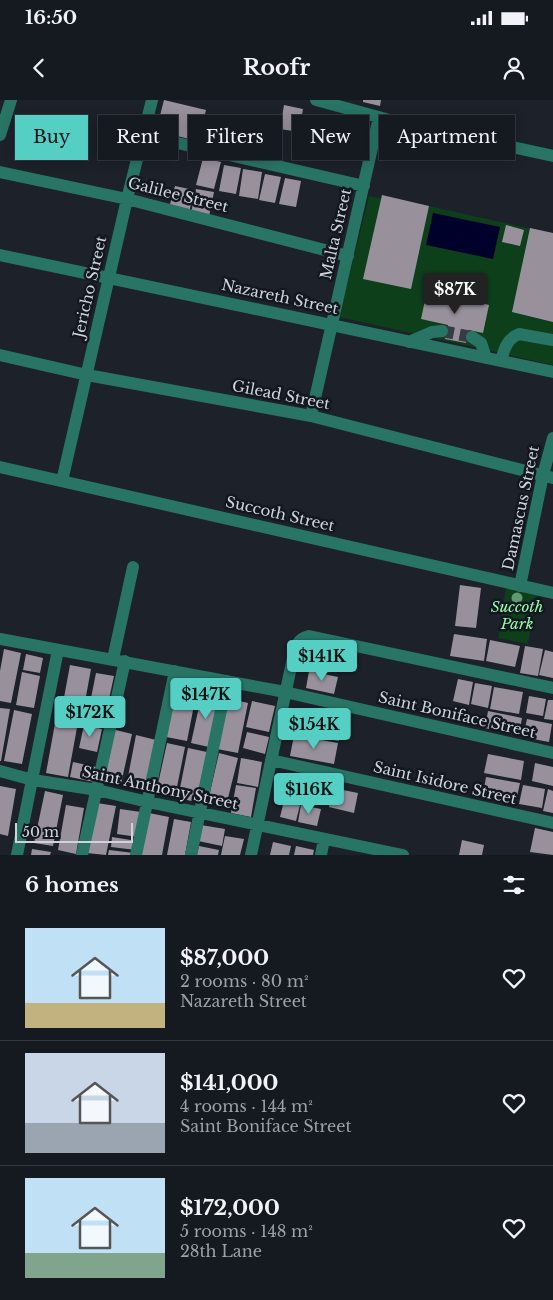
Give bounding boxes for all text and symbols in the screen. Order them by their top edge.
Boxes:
text: 16:50 [25,6,77,29]
icon: back [25,54,53,82]
text: Roofr [243,54,310,81]
icon: person [500,54,528,82]
chip: Buy [15,115,88,160]
chip: Rent [98,115,178,160]
chip: Filters [188,115,282,160]
chip: New [292,115,369,160]
chip: Apartment [379,115,515,160]
street label: Galilee Street [126,173,231,216]
street label: Malta Street [316,186,355,281]
street label: Jericho Street [68,234,111,342]
pin: $87K [425,272,485,315]
street label: Nazareth Street [220,275,341,318]
text: $87K [434,279,476,299]
street label: Gilead Street [230,376,332,413]
street label: Damascus Street [498,443,543,572]
street label: Succoth Street [224,492,337,535]
park label: Succoth Park [491,597,544,633]
pin: $141K [287,640,357,682]
text: $141K [298,646,346,666]
pin: $147K [171,678,241,720]
text: $147K [181,684,231,704]
street label: Saint Boniface Street [377,687,538,742]
pin: $172K [55,696,125,738]
text: $172K [65,702,115,722]
pin: $154K [279,708,349,750]
text: $154K [289,714,339,734]
street label: Saint Isidore Street [372,757,519,808]
street label: Saint Anthony Street [80,762,240,813]
pin: $116K [274,772,344,815]
text: $116K [285,779,333,799]
scale bar [15,820,132,843]
text: 50 m [22,823,59,841]
icon: filters [500,871,528,899]
text: 6 homes [25,872,119,898]
text: $87,000 [180,945,269,971]
icon: home [65,948,125,1008]
icon: heart [500,964,528,992]
text: 2 rooms · 80 m² [180,971,308,991]
text: Nazareth Street [180,991,307,1011]
text: $141,000 [180,1070,278,1096]
icon: home [65,1073,125,1133]
icon: heart [500,1089,528,1117]
text: 4 rooms · 144 m² [180,1096,313,1116]
text: Saint Boniface Street [180,1116,351,1136]
text: $172,000 [180,1195,280,1221]
icon: home [65,1198,125,1258]
icon: heart [500,1214,528,1242]
text: 5 rooms · 148 m² [180,1221,313,1241]
text: 28th Lane [180,1241,262,1261]

